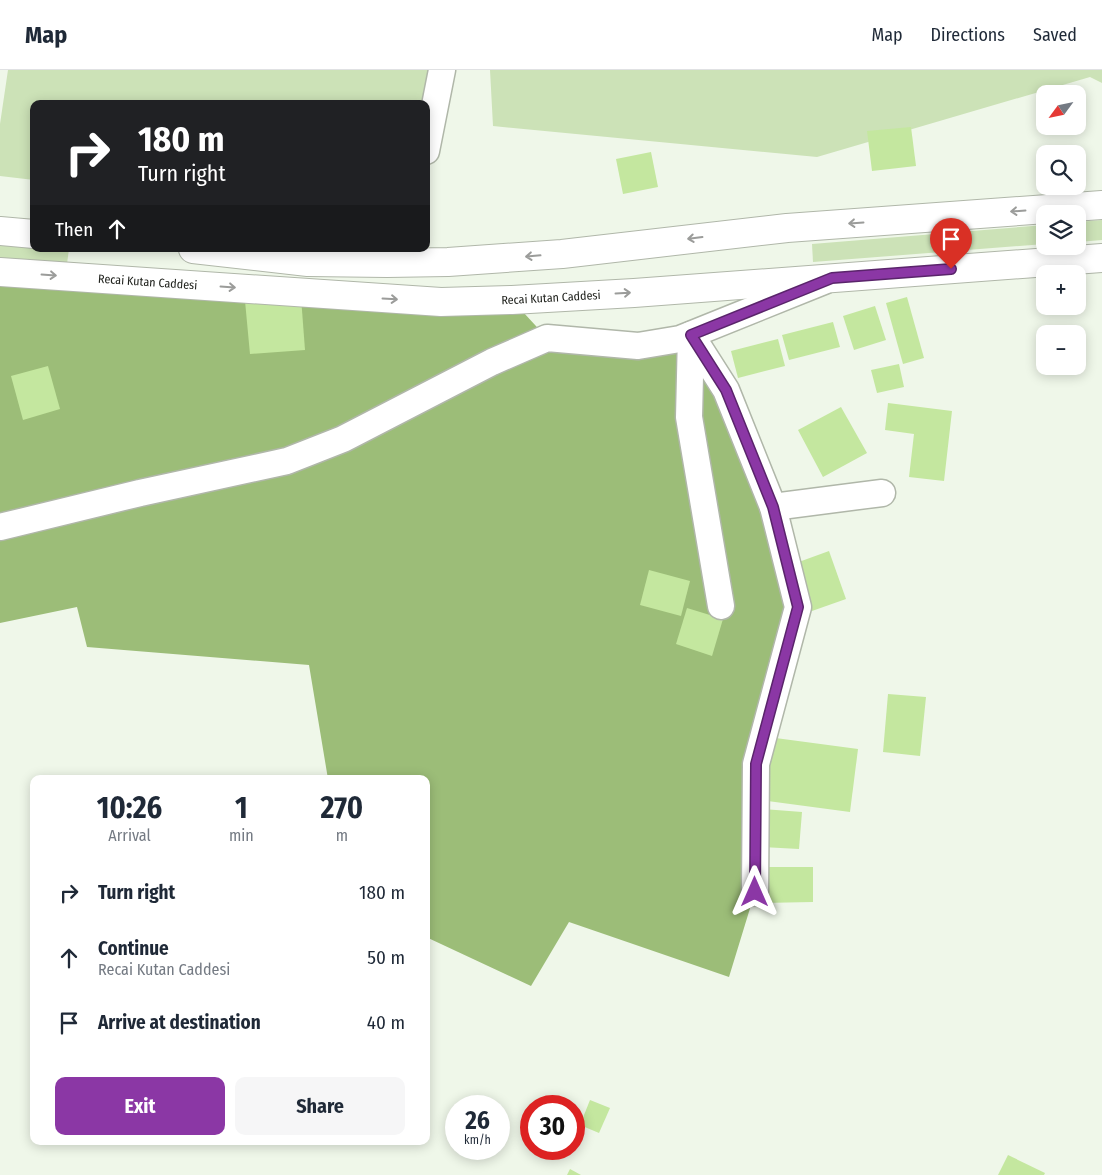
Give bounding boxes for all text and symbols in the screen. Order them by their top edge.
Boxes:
text: Map [25,21,67,49]
text: Map [871,24,903,46]
text: Directions [931,24,1005,46]
text: Saved [1033,24,1077,46]
north arrow [1036,85,1086,135]
map controls [1036,85,1086,375]
text: 180 m [138,118,224,160]
icon: right [55,120,120,185]
button: search [1036,145,1086,195]
text: Turn right [138,160,226,187]
button: layers [1036,205,1086,255]
one-way arrow [1011,207,1027,216]
icon: ahead [103,215,131,243]
text: Then [55,218,93,241]
pin [930,218,972,269]
one-way arrow [849,219,865,228]
icon: arrive [937,225,965,253]
one-way arrow [687,233,703,243]
one-way arrow [525,252,541,261]
button: + [1036,265,1086,315]
one-way arrow [40,270,56,279]
street label: Recai Kutan Caddesi [98,272,198,292]
one-way arrow [220,282,236,292]
street label: Recai Kutan Caddesi [501,288,601,307]
one-way arrow [614,289,630,298]
one-way arrow [382,294,398,304]
button: − [1036,325,1086,375]
text: 10:26 [97,790,162,826]
text: 1 [235,790,248,826]
text: 270 [321,790,363,826]
text: Arrival [108,826,151,845]
text: min [229,826,254,845]
text: m [336,826,348,845]
position arrow [728,865,780,917]
icon: right [55,879,83,907]
text: Turn right [98,881,175,904]
text: 180 m [359,881,405,904]
text: Continue [98,937,169,960]
icon: ahead [55,944,83,972]
text: 50 m [367,946,405,969]
text: Recai Kutan Caddesi [98,960,230,979]
icon: arrive [55,1009,83,1037]
text: Arrive at destination [98,1011,261,1034]
text: 40 m [367,1011,405,1034]
button: Exit [55,1077,225,1135]
button: Share [235,1077,405,1135]
speed limit sign: 30 [520,1095,585,1160]
text: 26 [465,1106,490,1136]
text: km/h [464,1133,491,1147]

